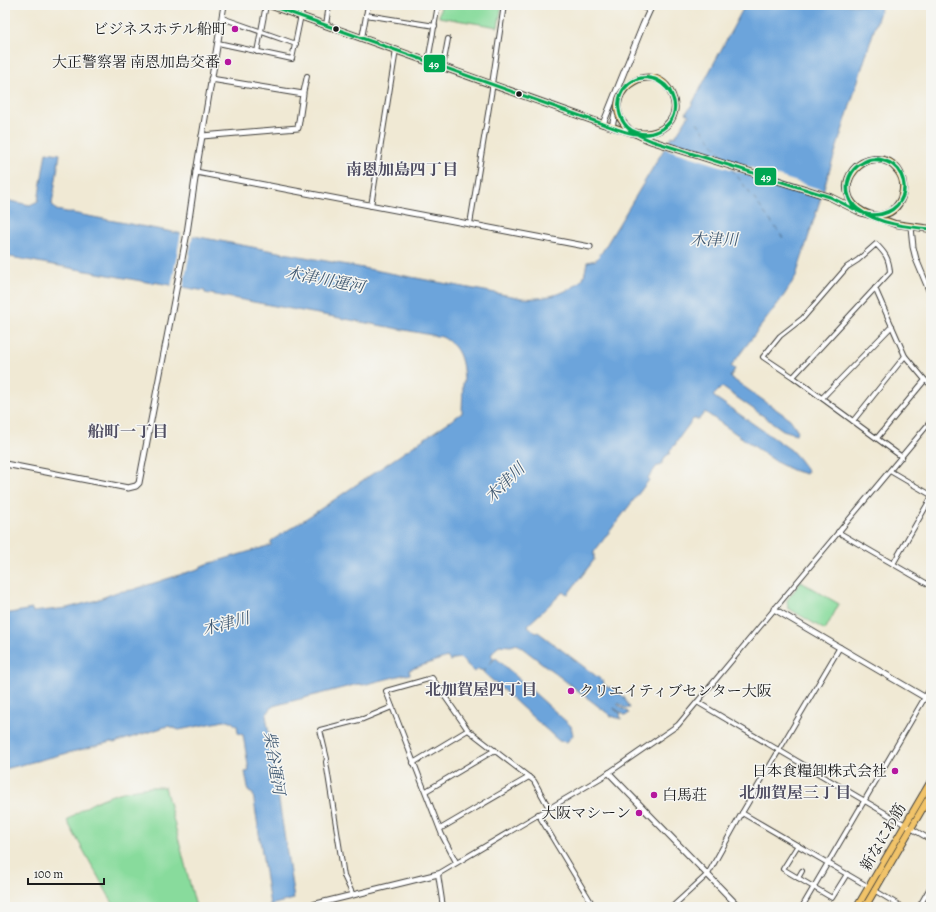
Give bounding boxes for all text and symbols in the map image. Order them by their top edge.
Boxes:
place label: ビジネスホテル船町 [93,19,227,39]
marker: ビジネスホテル船町 [230,24,240,34]
unlabelled marker [331,24,341,34]
place label: 大正警察署 南恩加島交番 [52,52,220,72]
line badge: 49 [423,54,446,73]
marker: 大正警察署 南恩加島交番 [223,57,233,67]
text: 49 [429,57,439,72]
unlabelled marker [514,89,524,99]
district label: 南恩加島四丁目 [346,159,458,181]
line badge: 49 [754,167,777,186]
text: 49 [761,170,771,185]
water label: 木津川 [690,229,740,251]
water label: 木津川運河 [284,262,369,299]
district label: 船町一丁目 [88,421,168,443]
water label: 木津川 [480,457,531,508]
water label: 木津川 [200,607,254,641]
district label: 北加賀屋四丁目 [425,679,537,701]
place label: クリエイティブセンター大阪 [579,681,772,701]
marker: クリエイティブセンター大阪 [566,686,576,696]
water label: 柴谷運河 [258,730,290,799]
place label: 日本食糧卸株式会社 [752,761,887,781]
marker: 日本食糧卸株式会社 [890,766,900,776]
district label: 北加賀屋三丁目 [739,782,851,804]
place label: 白馬荘 [662,785,707,805]
marker: 白馬荘 [649,790,659,800]
street label: 新なにわ筋 [856,800,910,874]
place label: 大阪マシーン [541,803,631,823]
marker: 大阪マシーン [634,808,644,818]
scale bar [28,860,104,886]
text: 100 m [34,866,63,882]

